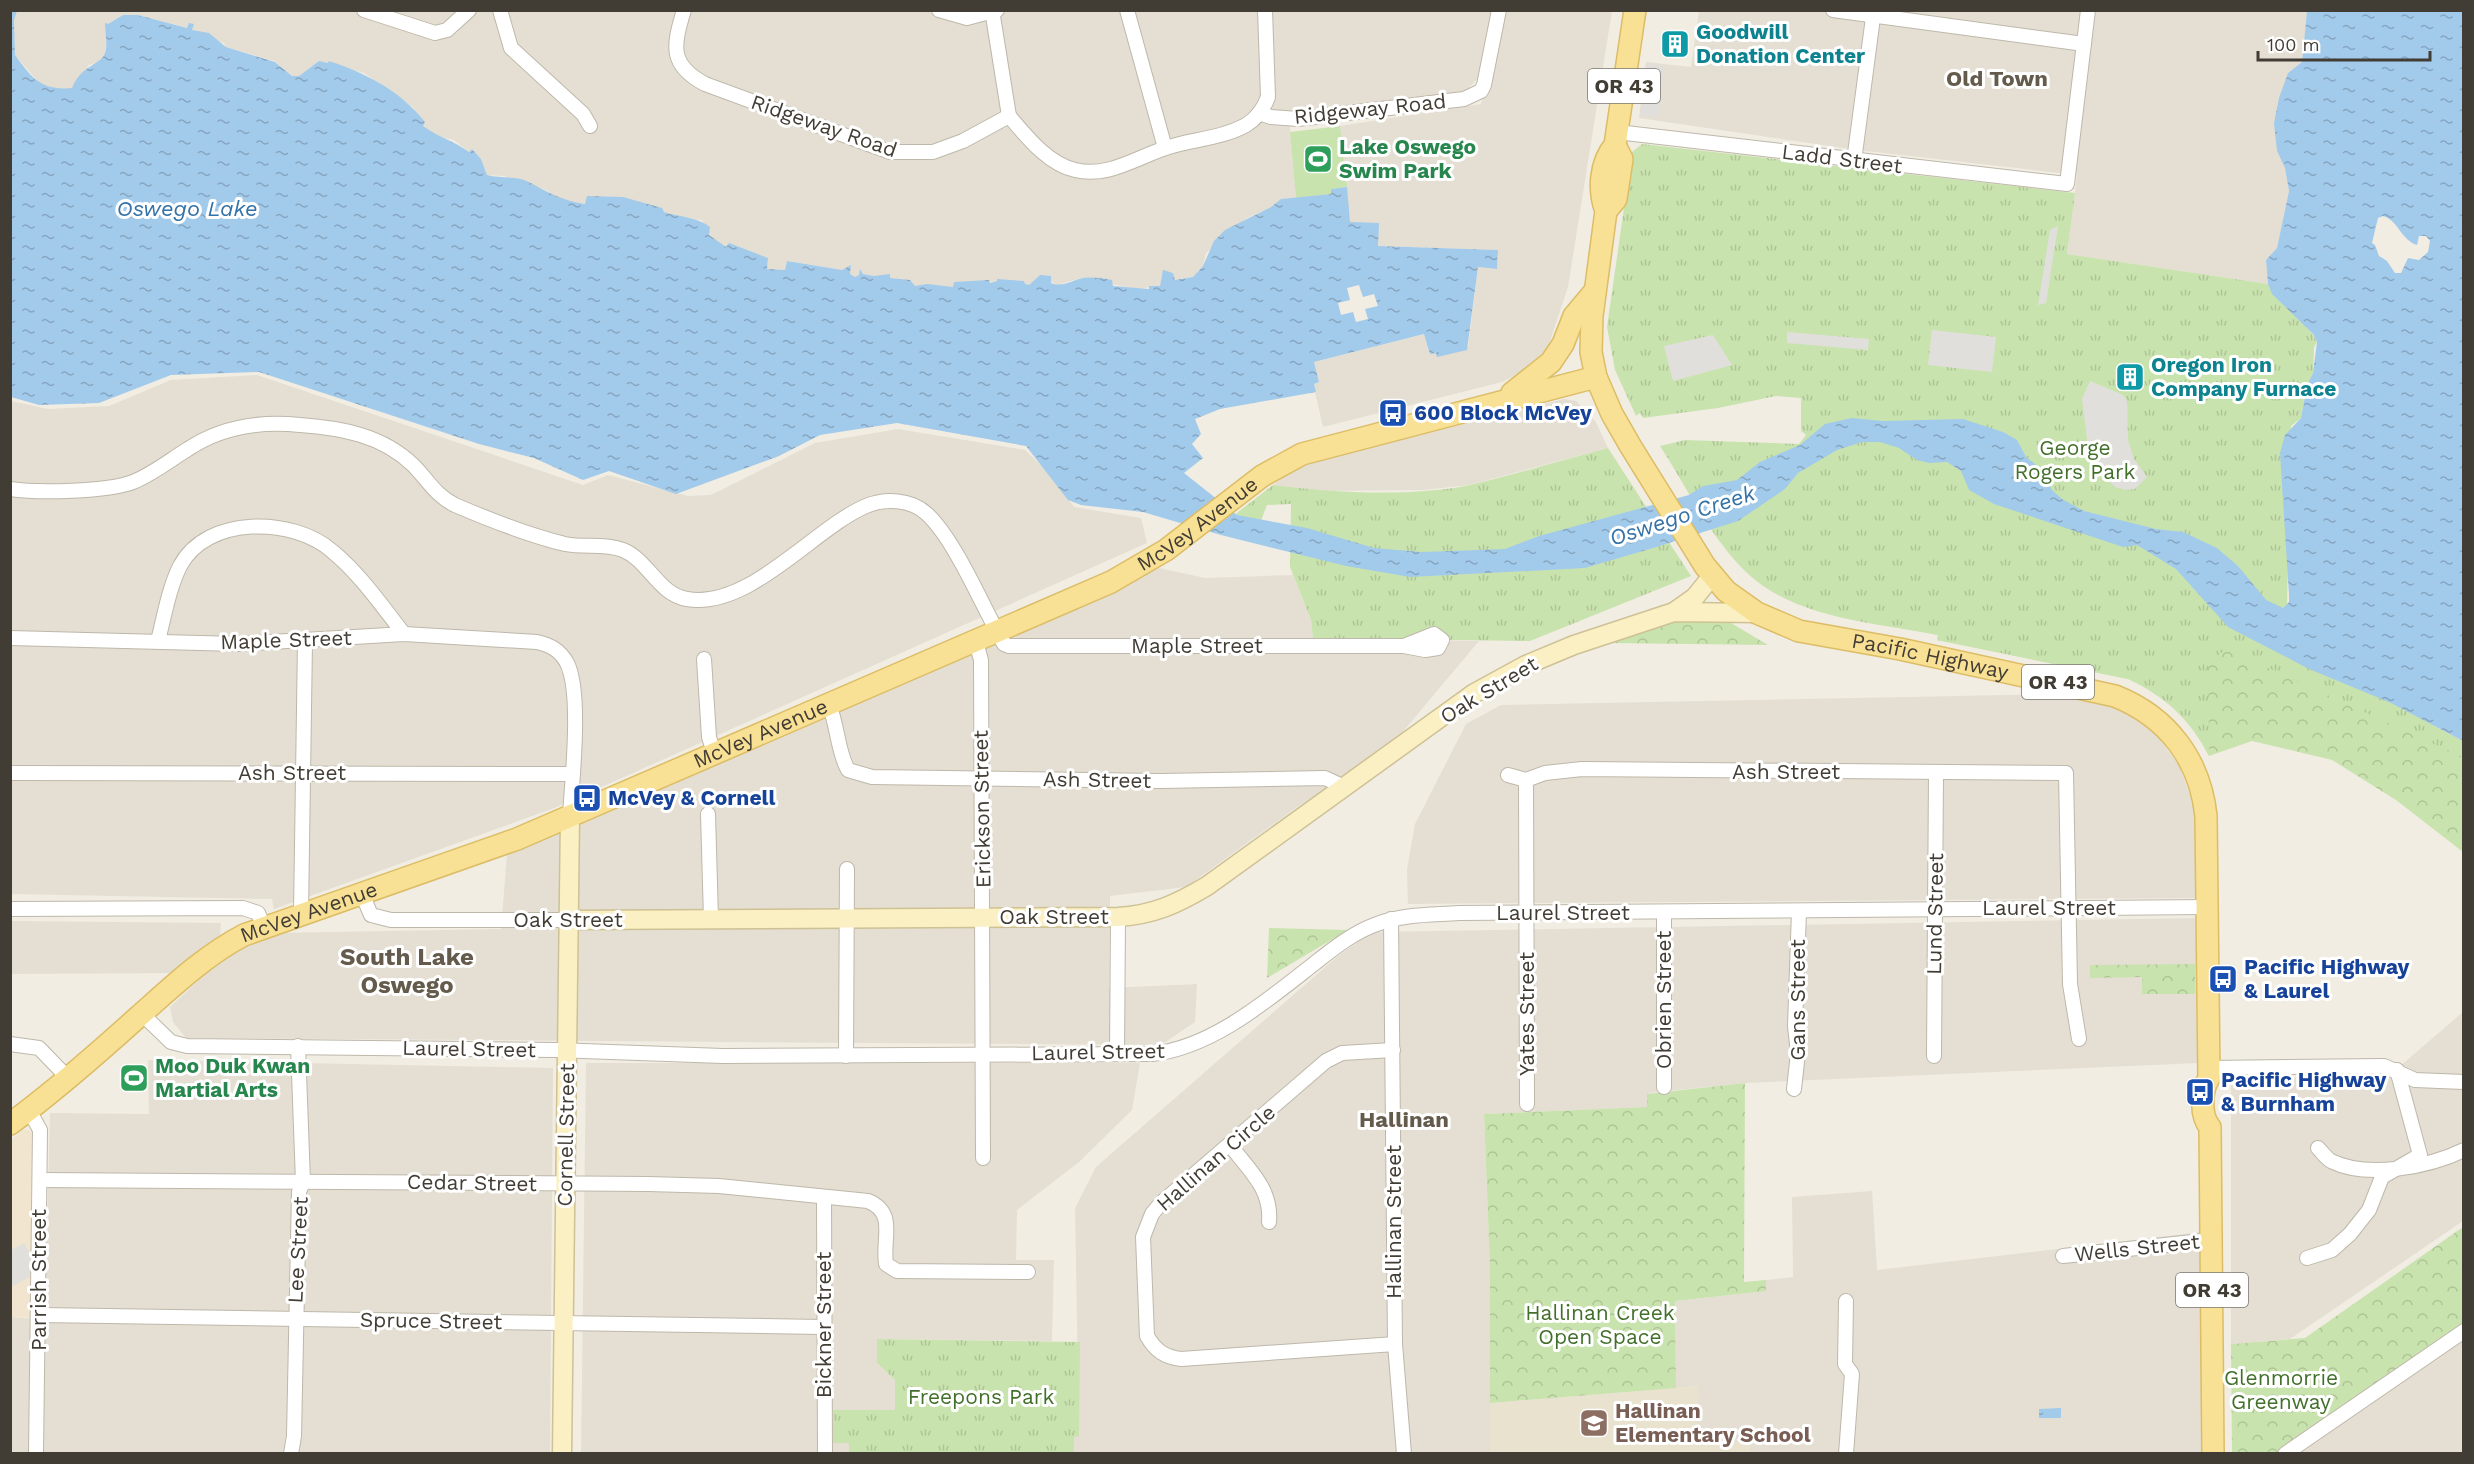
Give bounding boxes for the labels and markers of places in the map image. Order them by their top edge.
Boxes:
place label: Goodwill Donation Center [1696,19,1865,68]
building icon: Goodwill Donation Center [1659,28,1691,60]
place label: Lake Oswego Swim Park [1339,134,1476,183]
sports icon: Lake Oswego Swim Park [1302,143,1334,175]
place label: Oregon Iron Company Furnace [2151,352,2337,401]
building icon: Oregon Iron Company Furnace [2114,361,2146,393]
bus stop icon: 600 Block McVey [1377,397,1409,429]
place label: 600 Block McVey [1414,400,1592,425]
bus stop icon: McVey & Cornell [571,782,603,814]
place label: McVey & Cornell [608,785,775,810]
place label: Pacific Highway & Laurel [2244,954,2410,1003]
bus stop icon: Pacific Highway & Laurel [2207,963,2239,995]
place label: Moo Duk Kwan Martial Arts [155,1053,310,1102]
sports icon: Moo Duk Kwan Martial Arts [118,1062,150,1094]
place label: Pacific Highway & Burnham [2221,1067,2387,1116]
bus stop icon: Pacific Highway & Burnham [2184,1076,2216,1108]
place label: Hallinan Elementary School [1615,1398,1811,1447]
school or university icon: Hallinan Elementary School [1578,1407,1610,1439]

